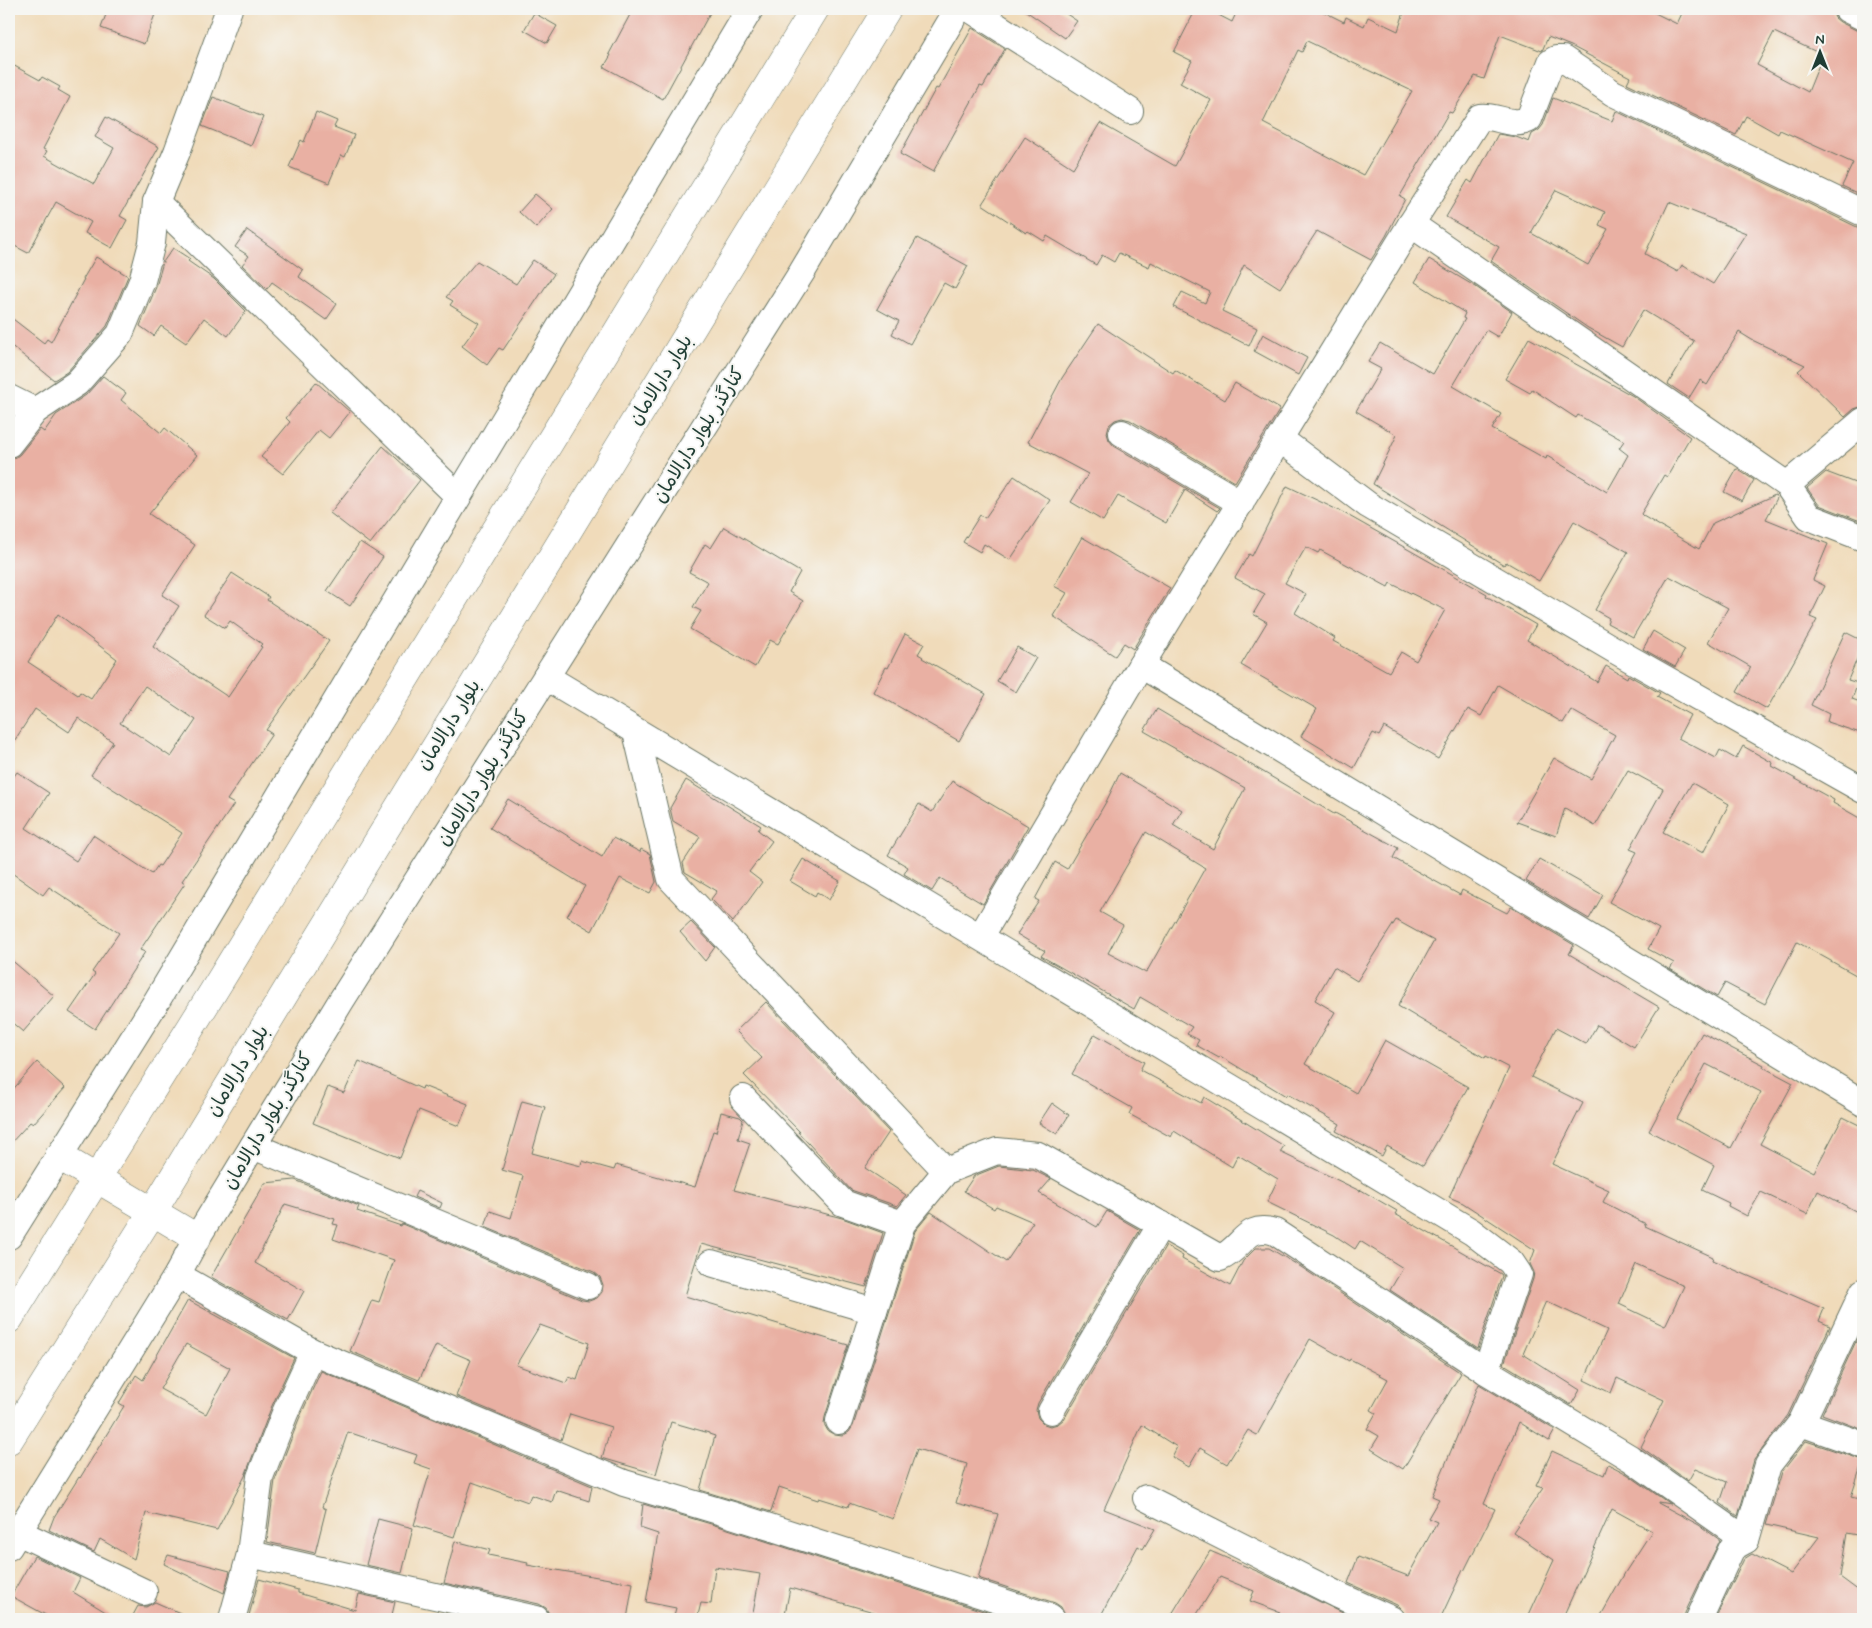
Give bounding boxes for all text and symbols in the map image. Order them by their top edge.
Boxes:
north arrow [1794,28,1844,78]
text: N [1815,31,1825,49]
street label: بلوار دارالامان [623,330,699,430]
street label: کنارگذر بلوار دارالامان [647,362,751,508]
street label: بلوار دارالامان [411,675,487,775]
street label: کنارگذر بلوار دارالامان [431,705,535,851]
street label: بلوار دارالامان [201,1021,275,1121]
street label: کنارگذر بلوار دارالامان [217,1048,319,1194]

